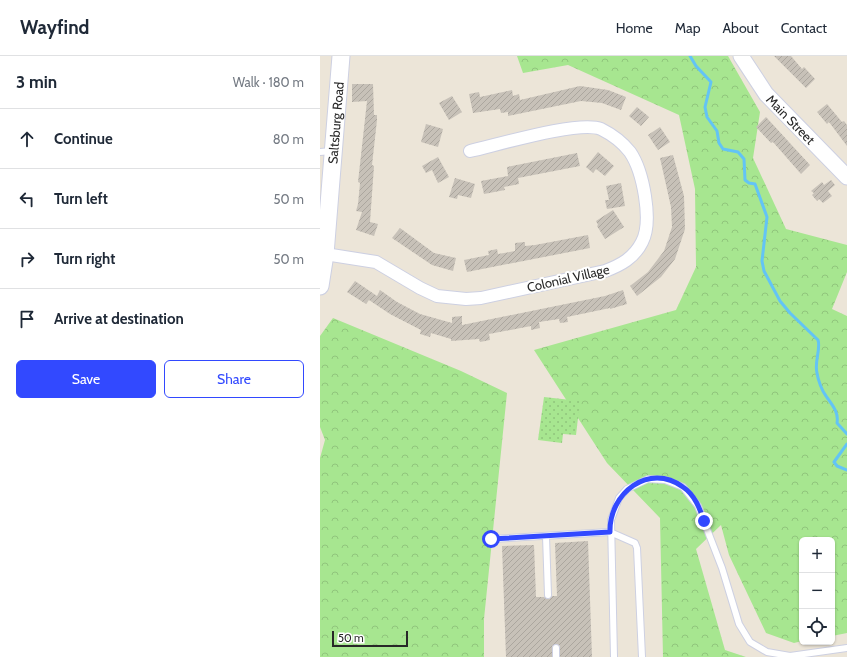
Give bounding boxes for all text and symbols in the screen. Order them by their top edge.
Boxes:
text: Wayfind [20,16,89,39]
text: Home [616,19,653,37]
text: Map [675,19,700,37]
text: About [722,19,759,37]
text: Contact [781,19,827,37]
text: 3 min [16,72,57,92]
text: Walk · 180 m [233,74,304,90]
street label: Saltsburg Road [324,81,347,164]
street label: Main Street [763,91,819,148]
icon: ahead [16,128,38,150]
text: Continue [54,130,113,148]
text: 80 m [273,131,304,147]
icon: left [16,188,38,210]
text: Turn left [54,190,108,208]
text: 50 m [274,191,304,207]
icon: right [16,248,38,270]
text: Turn right [54,250,115,268]
text: 50 m [274,251,304,267]
street label: Colonial Village [525,261,611,295]
icon: arrive [16,308,38,330]
text: Arrive at destination [54,310,184,328]
button: Save [16,360,156,398]
button: Share [164,360,304,398]
route end [695,512,713,530]
route start [482,530,500,548]
map controls [799,537,835,645]
button: + [799,537,835,573]
button: − [799,573,835,609]
button: locate [799,609,835,645]
scale bar [332,629,408,648]
text: 50 m [338,631,364,645]

